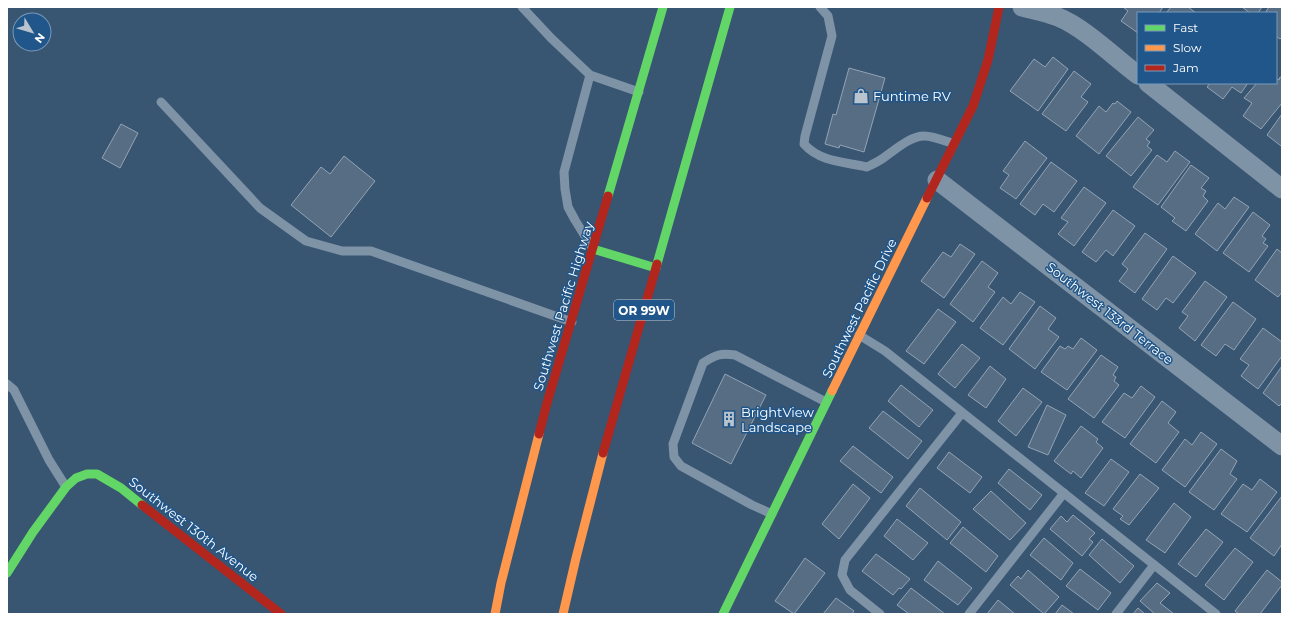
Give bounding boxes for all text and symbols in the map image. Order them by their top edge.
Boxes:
north arrow [12,12,52,52]
legend [1137,12,1277,84]
text: Fast [1173,20,1198,35]
text: N [32,30,48,46]
text: Slow [1173,40,1202,55]
text: Jam [1172,60,1199,75]
shop icon: Funtime RV [852,87,870,105]
place label: Funtime RV [873,88,952,104]
street label: Southwest Pacific Highway [530,218,597,393]
street label: Southwest Pacific Drive [818,236,900,380]
street label: Southwest 133rd Terrace [1043,258,1177,368]
road number: OR 99W [614,300,674,320]
place label: BrightView Landscape [741,404,814,435]
building icon: BrightView Landscape [720,410,738,428]
street label: Southwest 130th Avenue [126,473,262,585]

